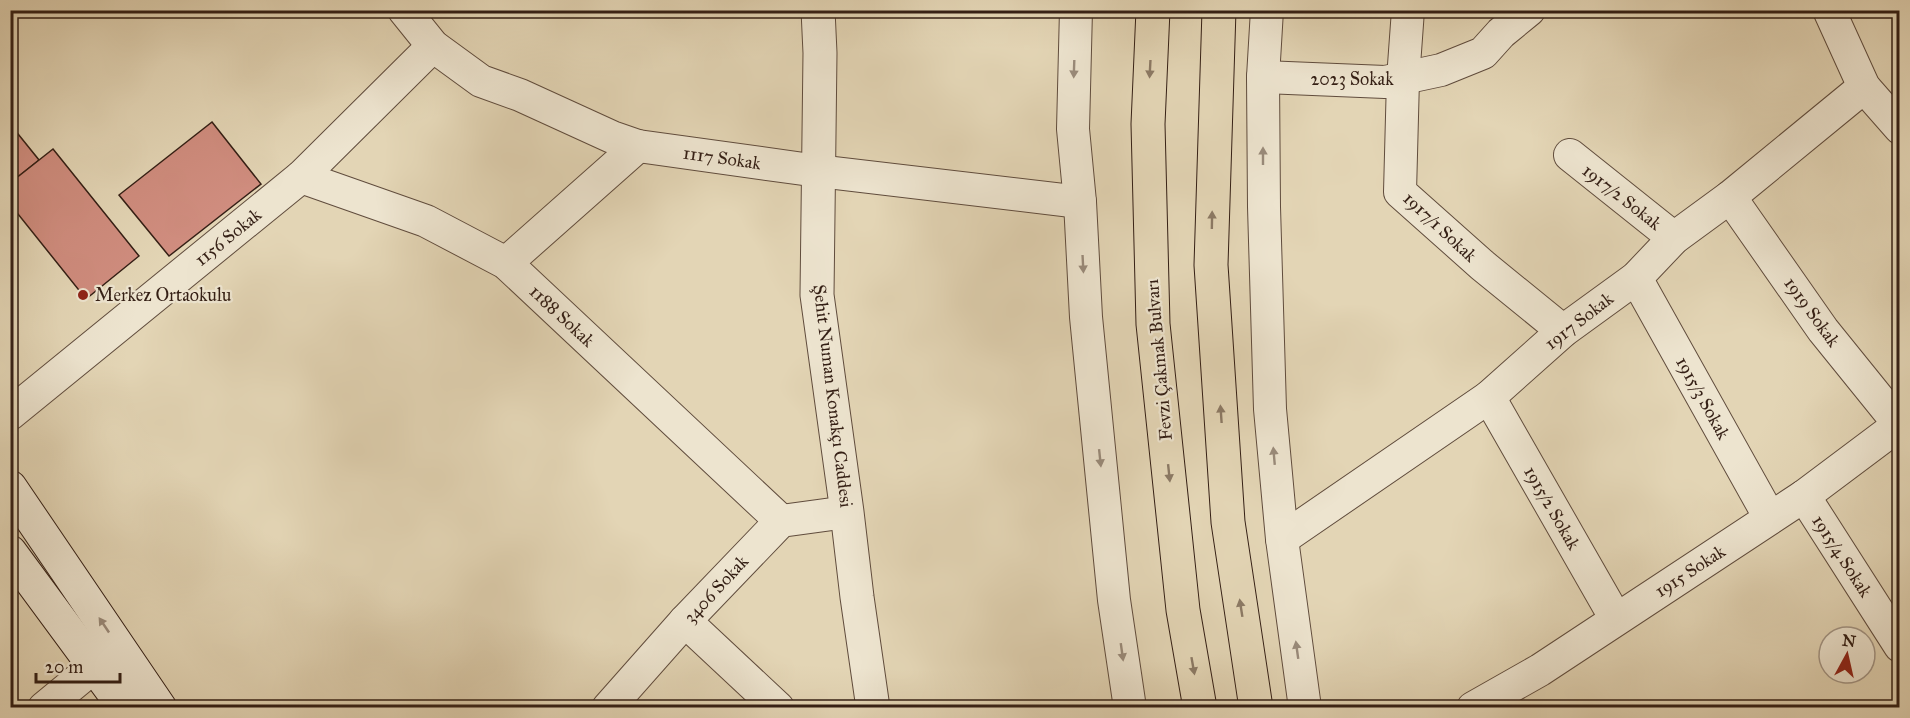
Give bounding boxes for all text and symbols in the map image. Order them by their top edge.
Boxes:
one-way arrow [1070,59,1079,78]
one-way arrow [1146,59,1155,78]
street label: 2023 Sokak [1310,68,1394,90]
street label: 1117 Sokak [682,142,763,174]
one-way arrow [1258,147,1268,166]
street label: 1917/2 Sokak [1578,159,1667,235]
street label: 1917/1 Sokak [1399,187,1482,267]
street label: 1156 Sokak [190,203,266,271]
one-way arrow [1208,210,1217,229]
one-way arrow [1078,254,1088,273]
street label: 1919 Sokak [1779,273,1845,352]
street label: Fevzi Çakmak Bulvarı [1141,278,1177,442]
street label: 1188 Sokak [525,280,600,352]
street label: Şehit Numan Konakçı Caddesi [808,283,858,509]
place label: Merkez Ortaokulu [95,284,232,306]
street label: 1917 Sokak [1540,287,1618,355]
marker: Merkez Ortaokulu [76,288,90,302]
street label: 1915/3 Sokak [1671,353,1735,444]
one-way arrow [1216,405,1225,424]
one-way arrow [1269,446,1279,465]
one-way arrow [1095,448,1105,467]
street label: 1915/2 Sokak [1519,462,1585,554]
one-way arrow [1164,464,1174,483]
street label: 1915/4 Sokak [1807,511,1877,602]
street label: 1915 Sokak [1651,540,1730,602]
street label: 3406 Sokak [679,550,753,627]
one-way arrow [1236,599,1245,618]
one-way arrow [98,617,110,633]
north arrow [1817,625,1877,685]
text: N [1841,630,1857,651]
one-way arrow [1293,640,1302,659]
one-way arrow [1117,642,1126,661]
scale bar [36,646,120,684]
text: 20 m [45,656,83,678]
one-way arrow [1189,657,1198,676]

